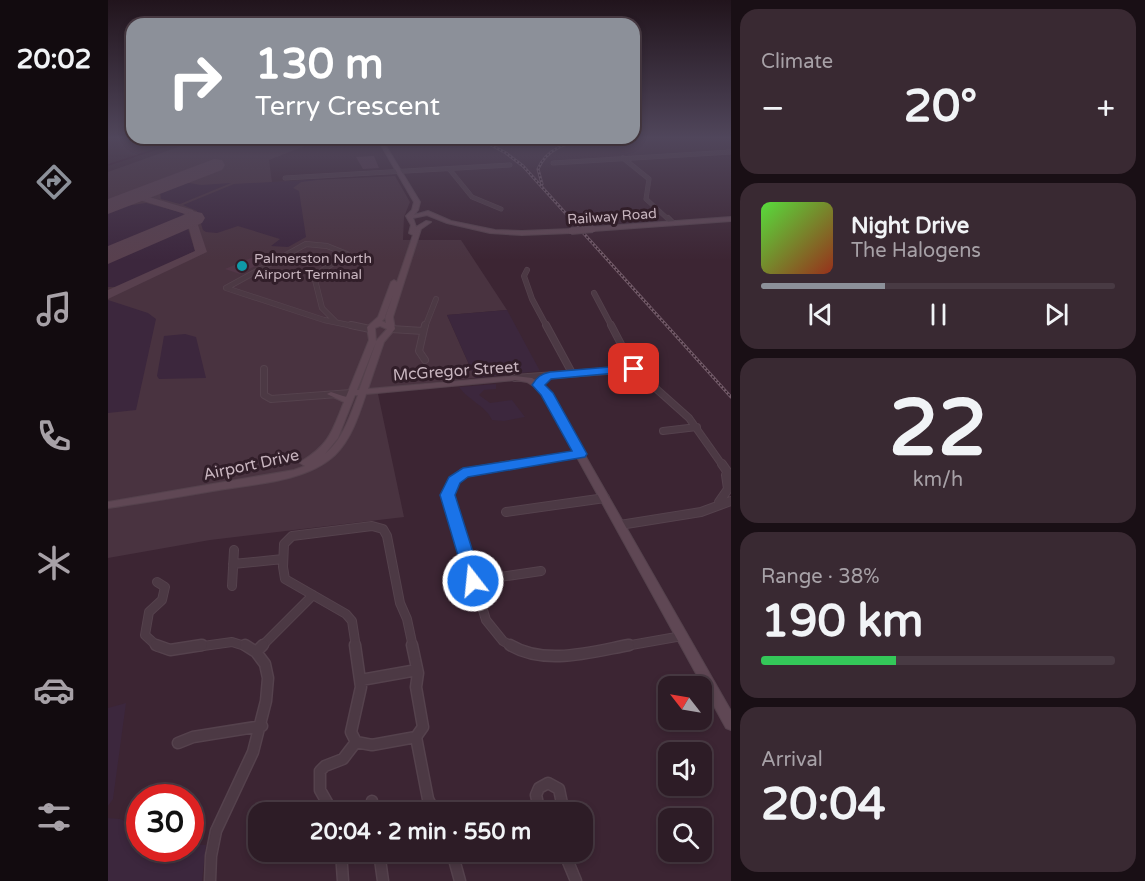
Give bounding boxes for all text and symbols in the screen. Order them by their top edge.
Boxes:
text: 130 m [255,39,384,90]
icon: right [156,42,234,120]
text: 20:02 [17,43,91,76]
text: Climate [761,50,833,74]
text: 20° [904,80,977,134]
text: − [761,89,785,128]
text: + [1096,89,1115,128]
text: Terry Crescent [255,90,440,123]
icon: directions [33,161,75,203]
street label: Railway Road [567,205,657,228]
text: Night Drive [851,213,969,239]
text: The Halogens [851,239,981,263]
place label: Palmerston North Airport Terminal [254,250,372,283]
marker: Palmerston North Airport Terminal [235,259,249,273]
icon: music [33,288,75,330]
icon: previous [804,298,837,331]
icon: pause [922,298,955,331]
icon: next [1040,298,1073,331]
pin [608,343,659,394]
icon: arrive [617,352,650,385]
street label: McGregor Street [392,357,520,385]
text: 22 [889,382,987,476]
icon: phone [33,415,75,457]
street label: Airport Drive [201,445,301,485]
text: km/h [913,468,963,492]
icon: climate [33,542,75,584]
position arrow [441,549,505,613]
text: Range · 38% [761,565,880,589]
text: 190 km [761,595,923,649]
icon: car [33,669,75,711]
north arrow [658,676,712,730]
map controls [658,676,712,862]
button: sound [658,742,712,796]
text: Arrival [761,748,823,772]
text: 20:04 [761,778,886,832]
speed limit sign: 30 [126,784,204,862]
icon: filters [33,796,75,838]
button: search [658,808,712,862]
text: 20:04 · 2 min · 550 m [310,819,531,845]

